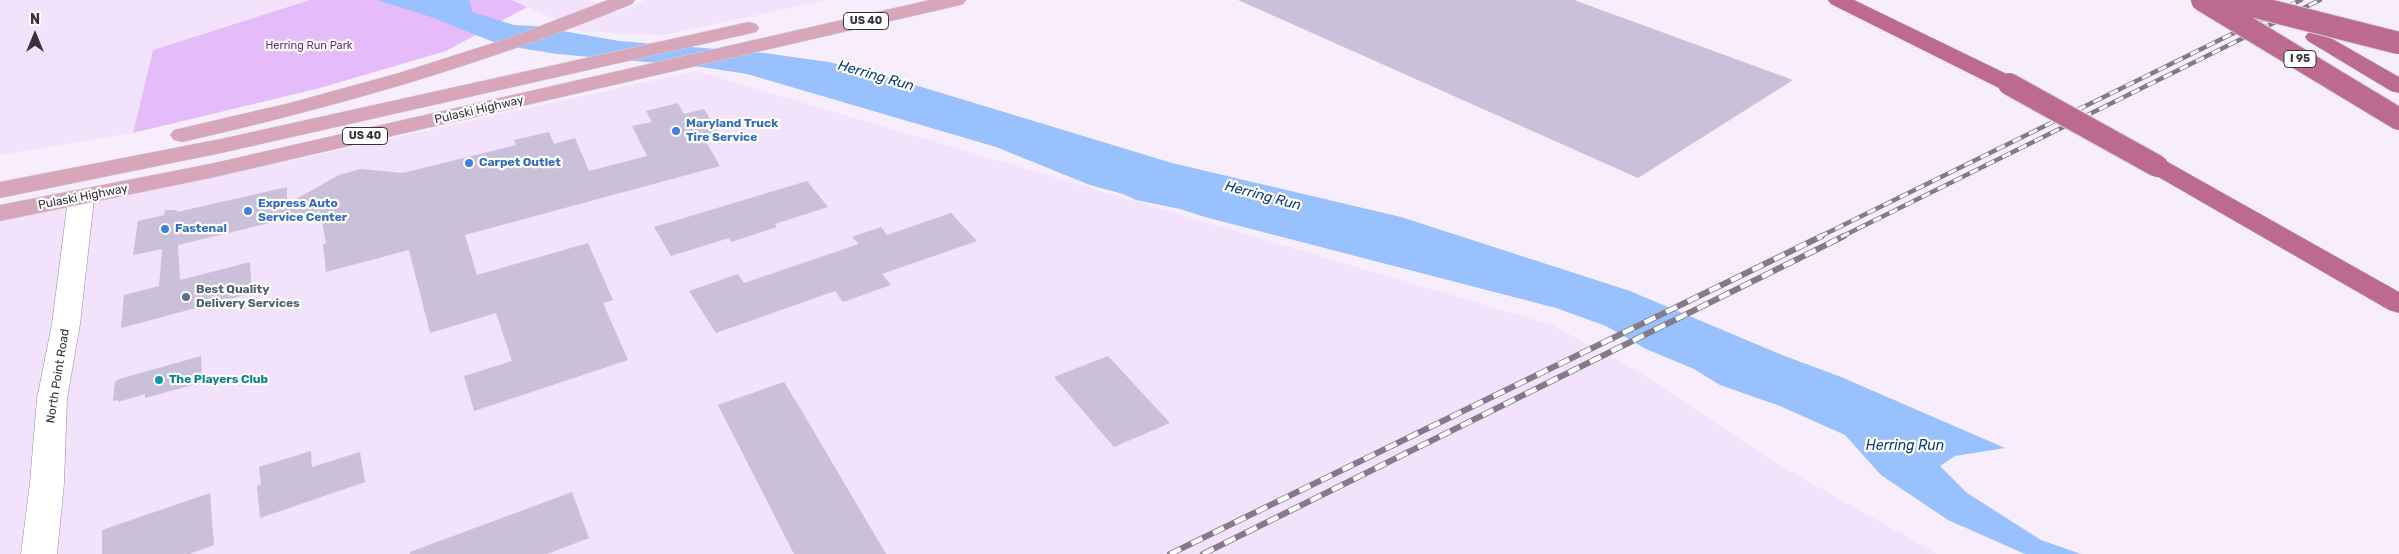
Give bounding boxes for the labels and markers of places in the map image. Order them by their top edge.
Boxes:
place label: Maryland Truck Tire Service [686,117,778,145]
marker: Maryland Truck Tire Service [670,125,682,137]
place label: Carpet Outlet [479,156,561,170]
marker: Carpet Outlet [463,157,475,169]
place label: Express Auto Service Center [258,197,347,225]
marker: Express Auto Service Center [242,205,254,217]
place label: Fastenal [175,222,227,236]
marker: Fastenal [159,223,171,235]
place label: Best Quality Delivery Services [196,283,300,311]
marker: Best Quality Delivery Services [180,291,192,303]
place label: The Players Club [169,373,268,387]
marker: The Players Club [153,374,165,386]

